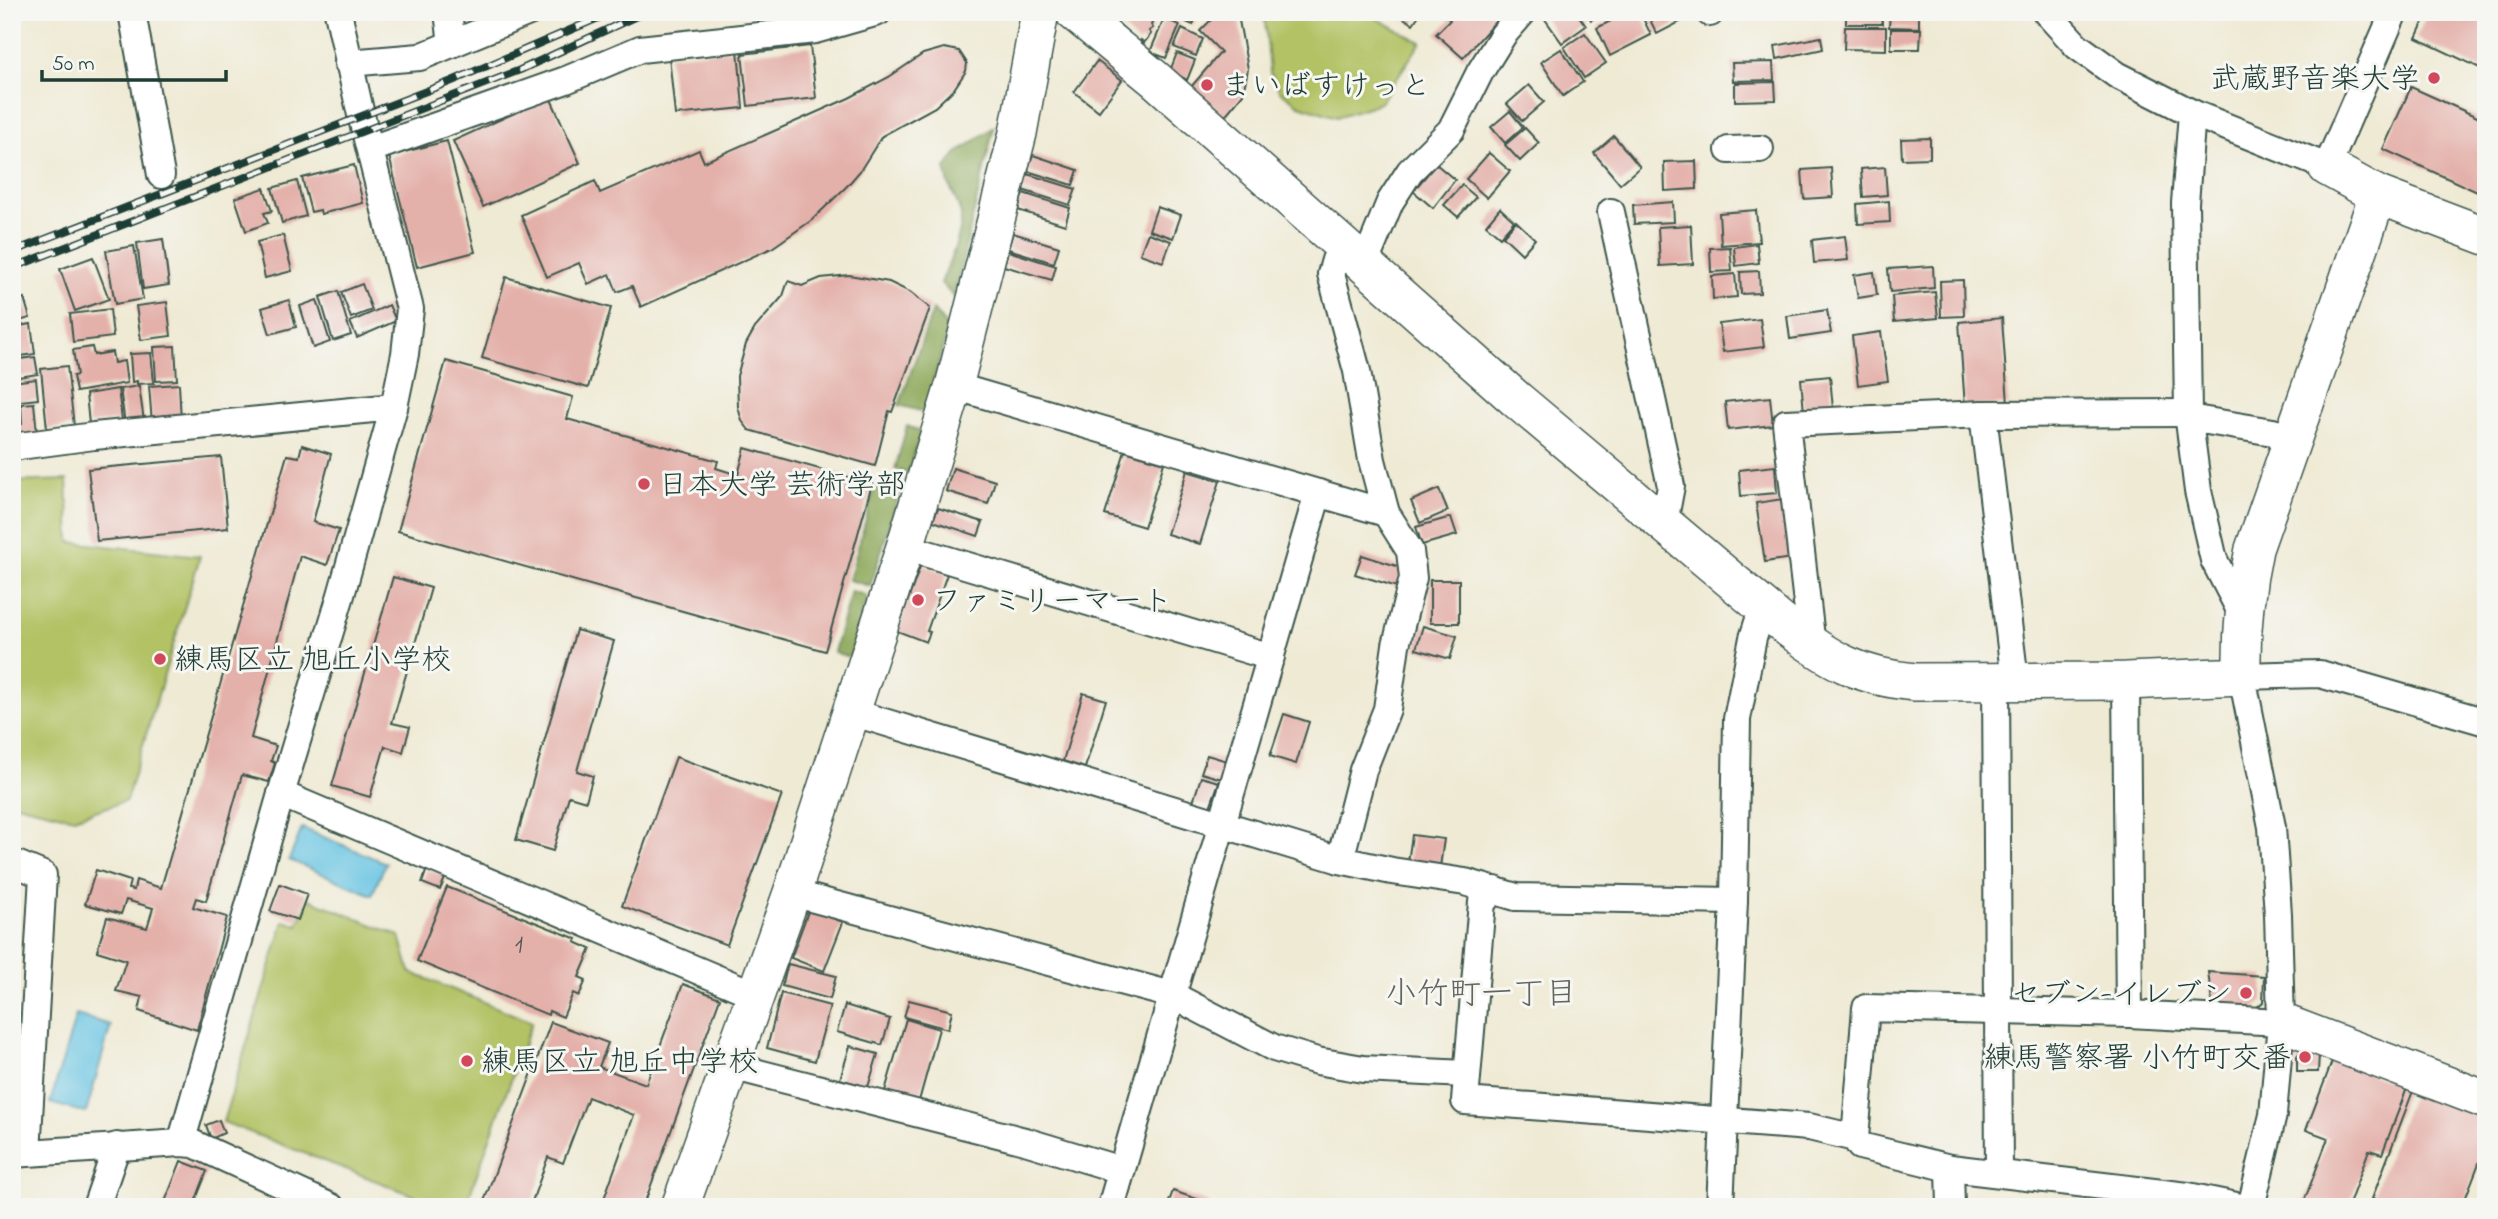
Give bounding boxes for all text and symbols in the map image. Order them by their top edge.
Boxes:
scale bar [42,38,226,82]
text: 50 m [52,50,95,80]
place label: 武蔵野音楽大学 [2210,59,2420,103]
place label: まいばすけっと [1221,66,1430,110]
marker: 武蔵野音楽大学 [2426,70,2442,86]
marker: まいばすけっと [1199,77,1215,93]
place label: 日本大学 芸術学部 [658,465,906,509]
marker: 日本大学 芸術学部 [636,476,652,492]
place label: ファミリーマート [932,581,1173,625]
marker: ファミリーマート [910,592,926,608]
place label: 練馬区立 旭丘小学校 [174,640,452,684]
marker: 練馬区立 旭丘小学校 [152,651,168,667]
house number: 1 [515,927,523,965]
district label: 小竹町一丁目 [1385,972,1577,1019]
place label: セブン-イレブン [2011,974,2232,1018]
marker: セブン-イレブン [2238,985,2254,1001]
place label: 練馬警察署 小竹町交番 [1984,1038,2291,1082]
place label: 練馬区立 旭丘中学校 [481,1042,759,1086]
marker: 練馬警察署 小竹町交番 [2297,1049,2313,1065]
marker: 練馬区立 旭丘中学校 [459,1053,475,1069]

